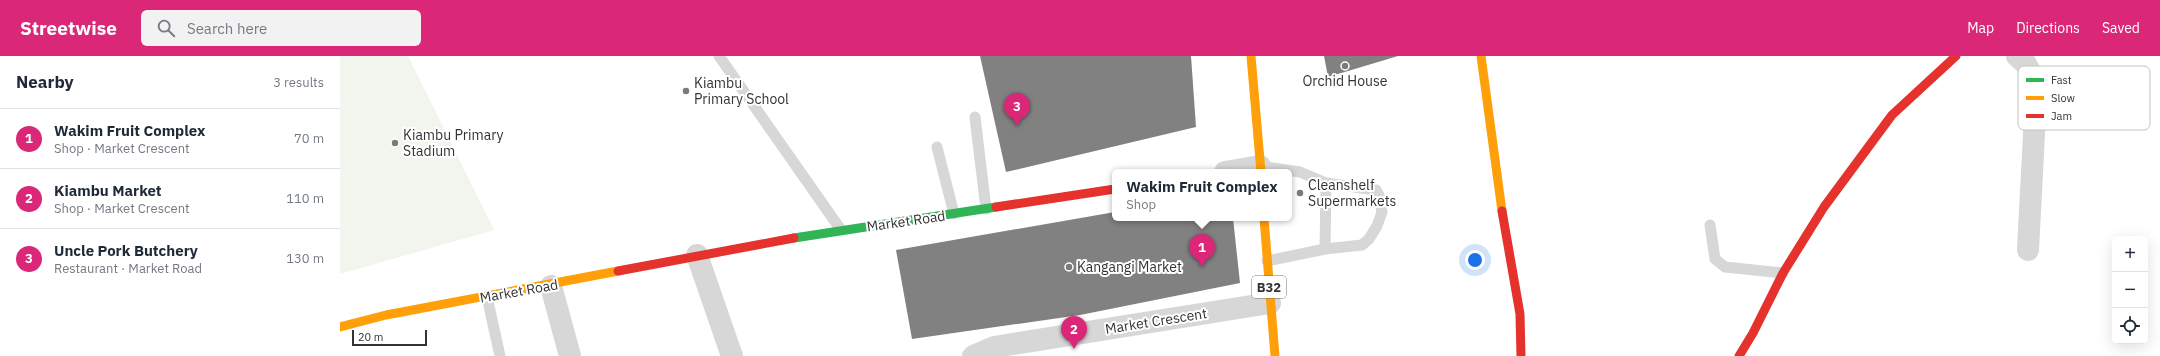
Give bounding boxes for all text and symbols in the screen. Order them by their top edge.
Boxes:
search box [141,10,421,46]
text: Streetwise [20,16,117,40]
icon: search [155,17,177,39]
text: Search here [187,19,267,38]
text: Map [1967,19,1994,37]
text: Directions [2016,19,2080,37]
text: Saved [2102,19,2140,37]
marker: Orchid House [1340,61,1350,71]
legend [2018,66,2150,130]
text: Nearby [16,71,74,93]
place label: Orchid House [1302,72,1388,90]
text: Fast [2051,73,2072,87]
text: 3 results [273,74,324,91]
place label: Kiambu Primary School [694,74,789,108]
marker: Kiambu Primary School [681,86,691,96]
text: Slow [2051,91,2075,105]
pin: 3 [1004,93,1030,126]
text: Jam [2051,109,2072,123]
text: Wakim Fruit Complex [54,121,205,140]
place label: Kiambu Primary Stadium [403,126,503,160]
text: 1 [25,130,33,147]
text: 70 m [294,130,324,147]
marker: Kiambu Primary Stadium [390,138,400,148]
text: Shop · Market Crescent [54,140,190,157]
popup [1112,169,1292,221]
place label: Cleanshelf Supermarkets [1308,176,1397,210]
text: Wakim Fruit Complex [1126,177,1278,196]
text: Kiambu Market [54,181,162,200]
marker: Cleanshelf Supermarkets [1295,188,1305,198]
text: 2 [25,190,33,207]
text: 110 m [286,190,324,207]
text: Shop [1126,196,1156,213]
text: Shop · Market Crescent [54,200,190,217]
street label: Market Road [866,207,946,235]
pin: 1 [1189,234,1215,267]
map controls [2112,236,2148,344]
button: + [2112,236,2148,272]
text: Uncle Pork Butchery [54,241,198,260]
text: 3 [25,250,33,267]
text: 130 m [286,250,324,267]
your location [1465,250,1485,270]
place label: Kangangi Market [1077,258,1182,276]
text: Restaurant · Market Road [54,260,202,277]
marker: Kangangi Market [1064,262,1074,272]
button: − [2112,272,2148,308]
street label: Market Road [478,275,560,307]
road number: B32 [1252,276,1286,298]
street label: Market Crescent [1104,304,1208,338]
button: locate [2112,308,2148,344]
pin: 2 [1061,316,1087,349]
scale bar [352,328,427,347]
text: 20 m [358,330,383,344]

